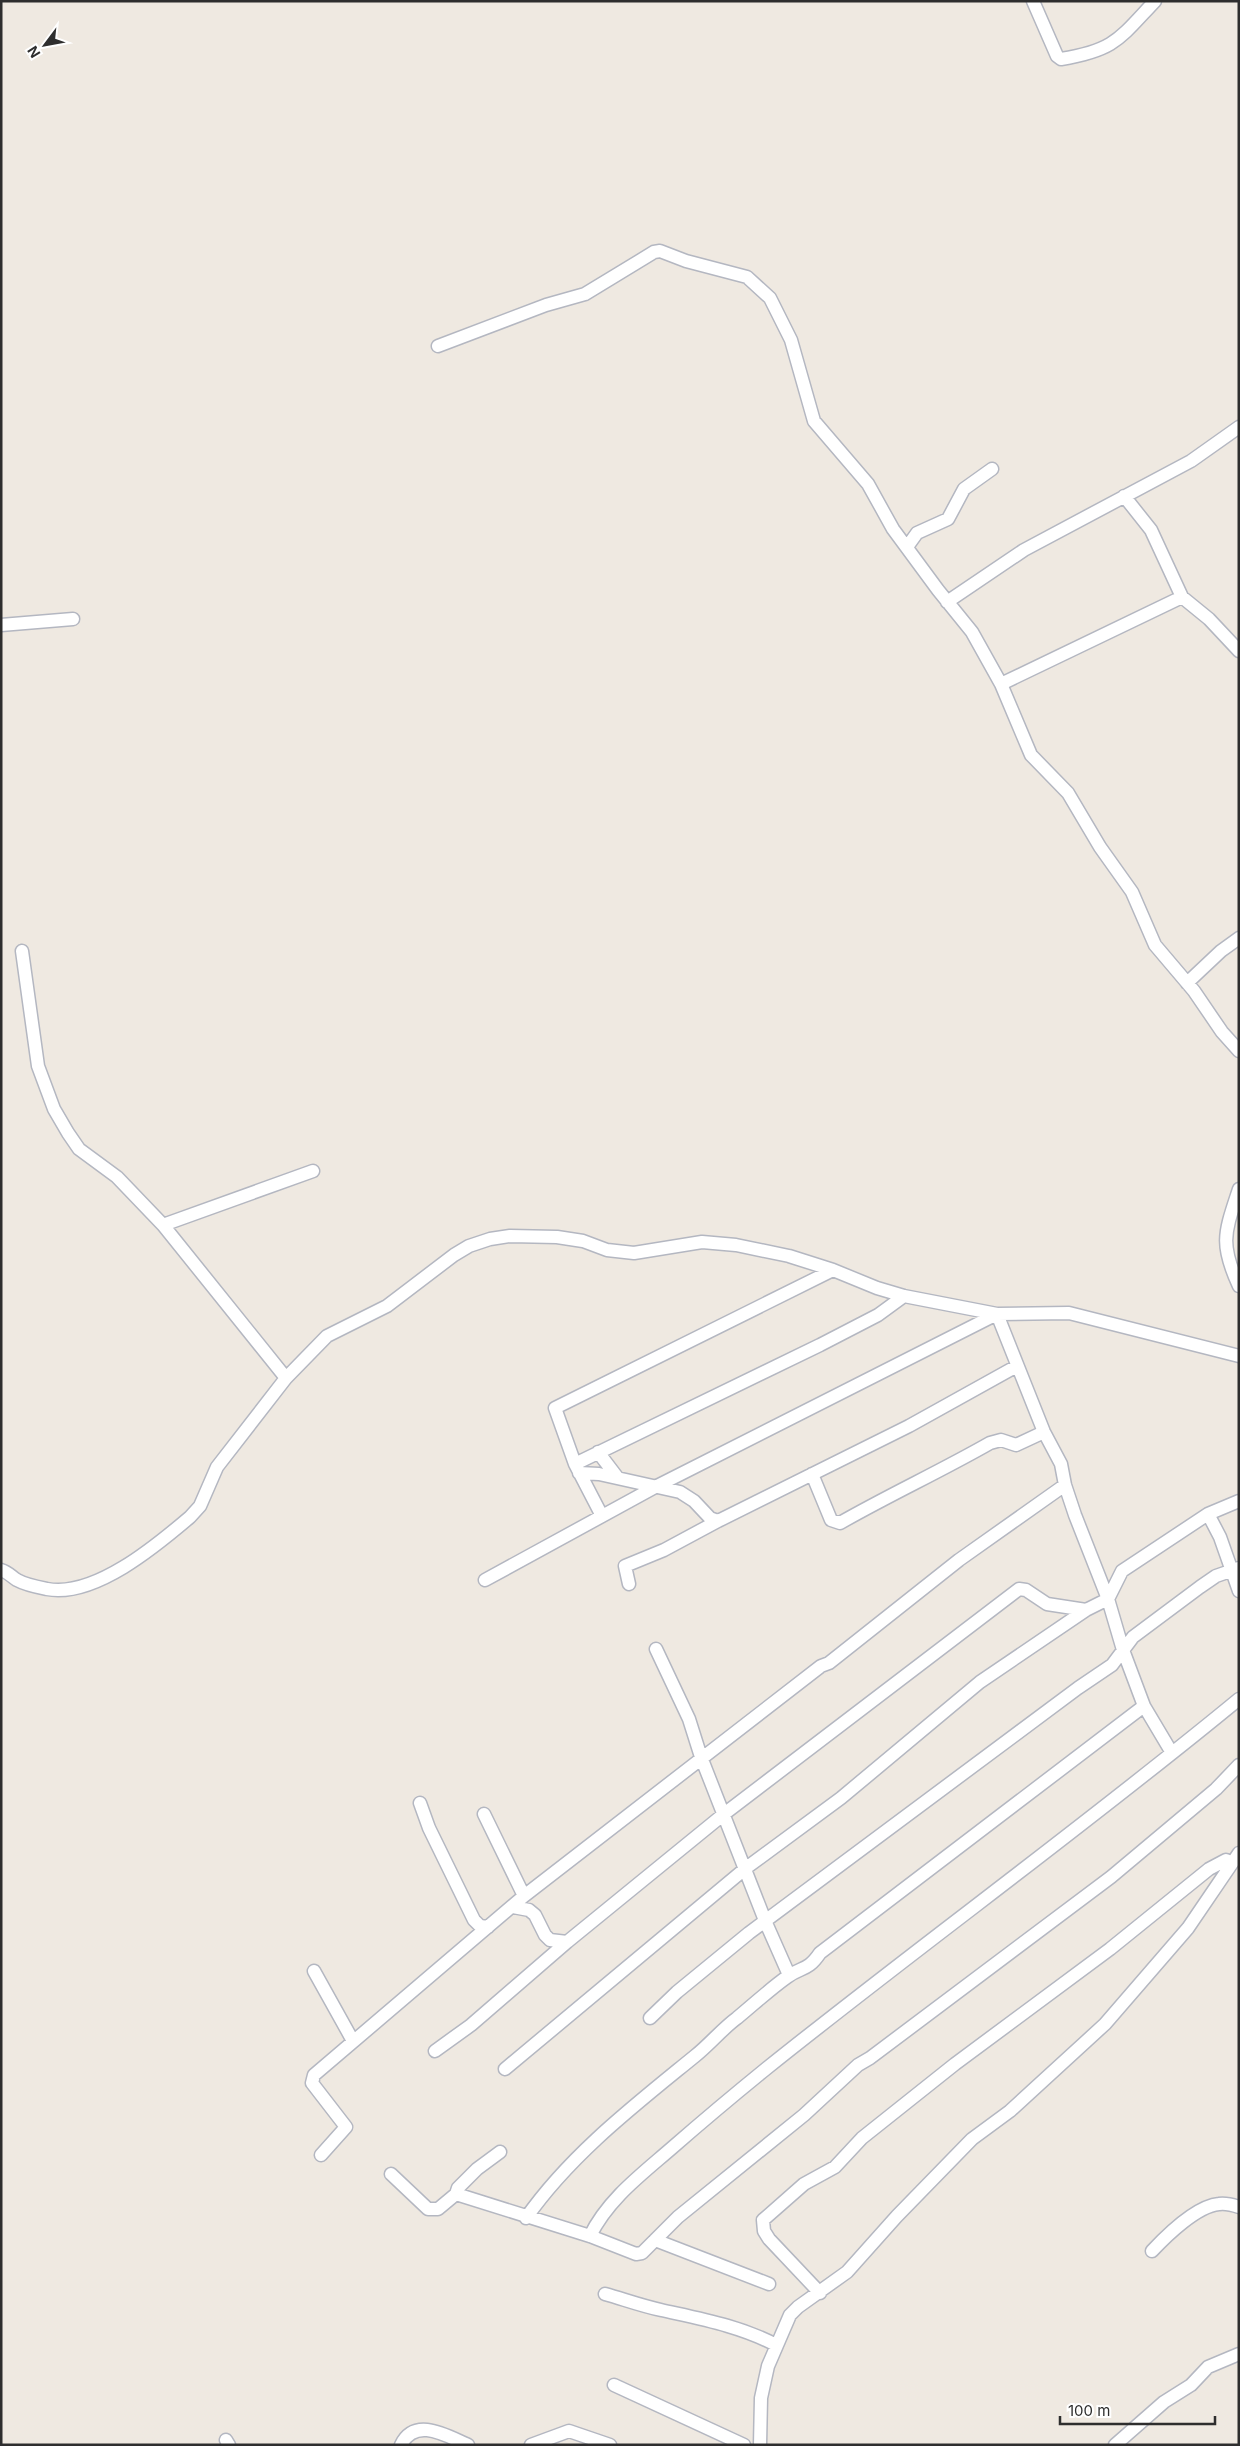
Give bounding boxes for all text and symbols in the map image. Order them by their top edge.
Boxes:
north arrow [20,20,70,70]
text: N [24,43,44,61]
scale bar [1060,2394,1215,2426]
text: 100 m [1068,2401,1110,2420]

